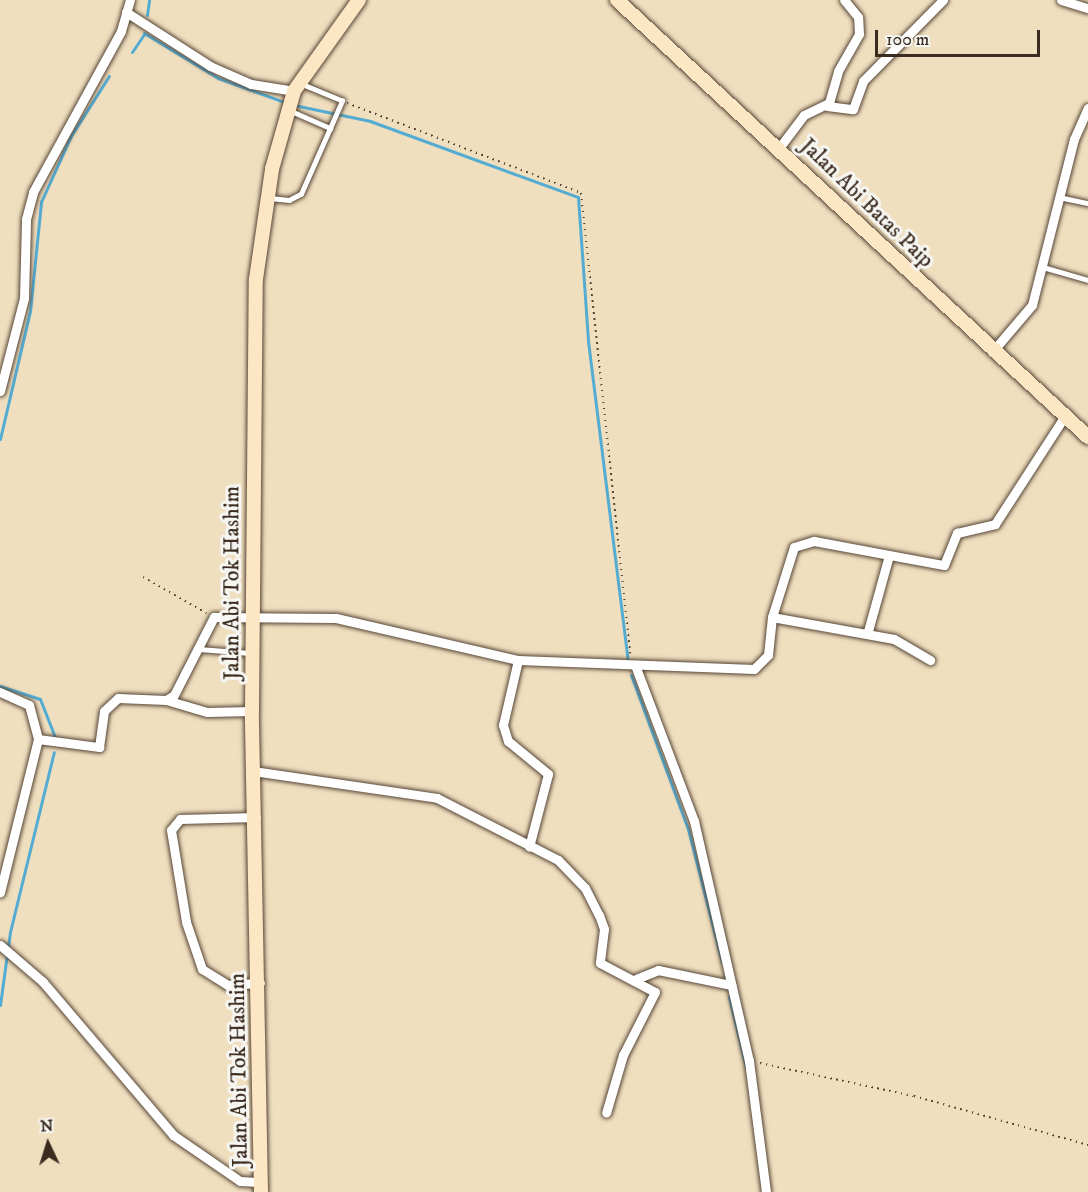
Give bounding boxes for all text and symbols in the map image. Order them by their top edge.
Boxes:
scale bar [878,18,1043,56]
text: 100 m [886,29,929,51]
street label: Jalan Abi Batas Paip [795,133,939,273]
street label: Jalan Abi Tok Hashim [219,486,245,680]
street label: Jalan Abi Tok Hashim [224,973,254,1167]
north arrow [18,1114,78,1174]
text: N [39,1116,54,1136]

